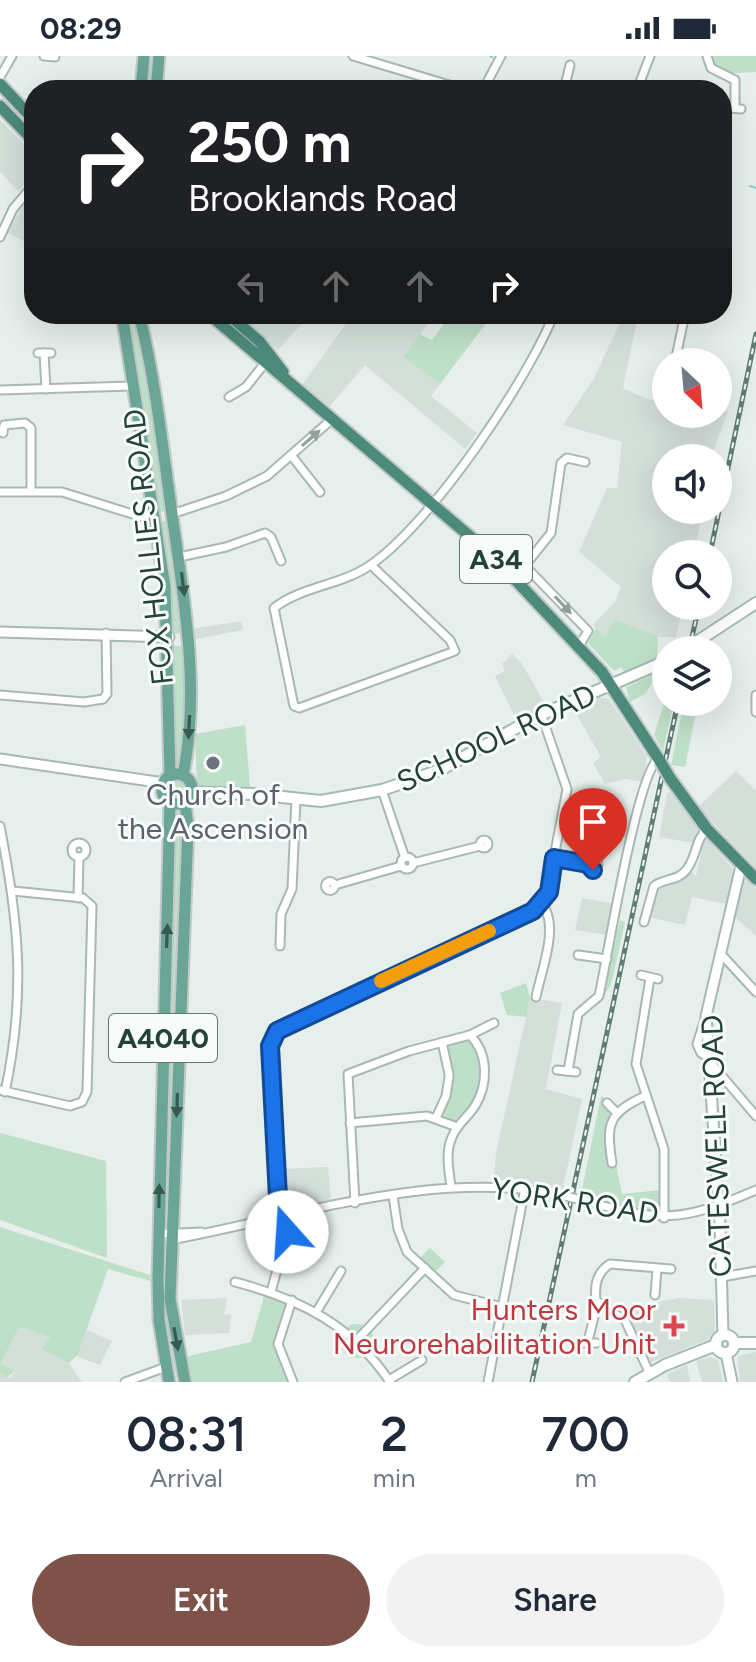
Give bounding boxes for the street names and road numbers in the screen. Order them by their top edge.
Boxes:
street label: FOX HOLLIES ROAD [115,407,181,687]
road number: A34 [460,535,532,583]
street label: SCHOOL ROAD [391,676,601,800]
road number: A4040 [109,1014,217,1062]
street label: CATESWELL ROAD [693,1014,739,1278]
street label: YORK ROAD [489,1170,661,1232]

